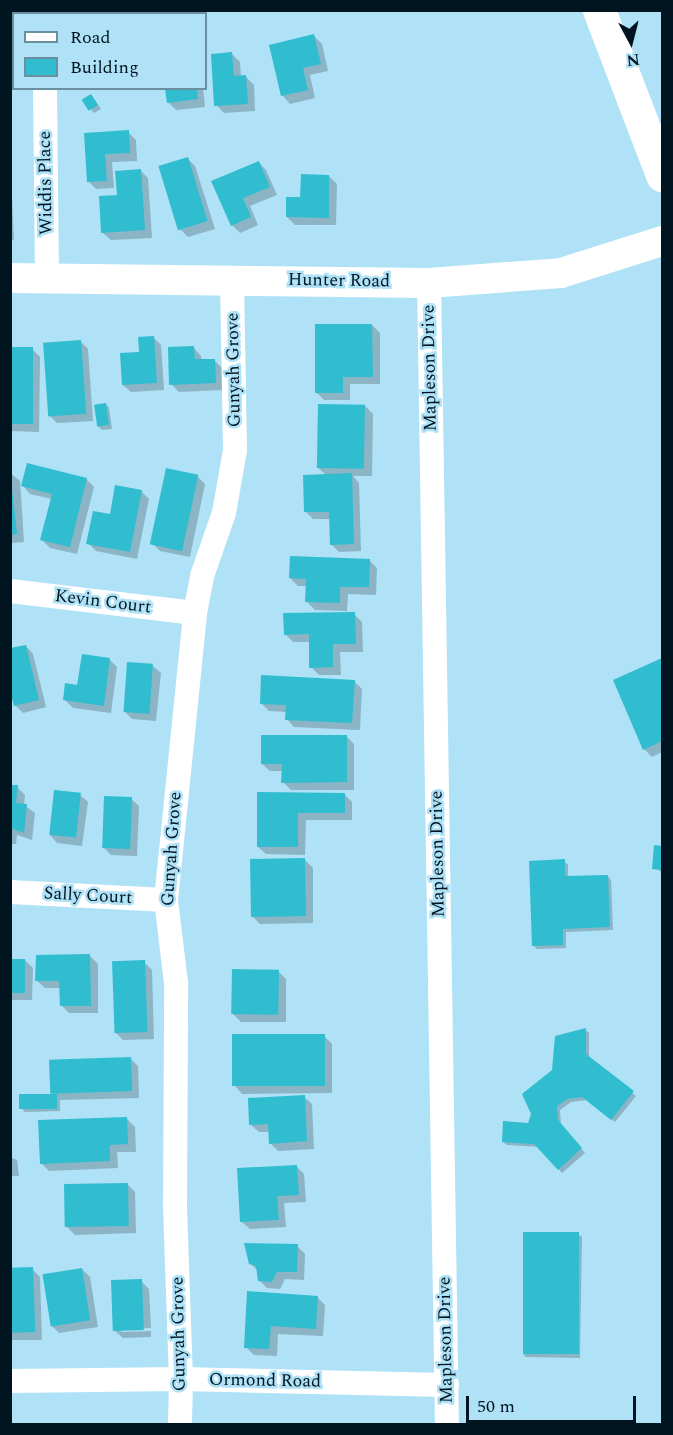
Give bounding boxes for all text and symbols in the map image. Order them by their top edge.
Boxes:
legend [12,12,207,90]
north arrow [601,12,661,72]
text: Road [70,24,111,51]
text: N [625,47,641,73]
text: Building [70,54,139,81]
street label: Widdis Place [34,131,58,235]
street label: Hunter Road [288,269,390,293]
street label: Mapleson Drive [418,304,442,432]
street label: Gunyah Grove [222,313,246,427]
street label: Kevin Court [54,585,152,619]
street label: Mapleson Drive [426,790,450,918]
street label: Gunyah Grove [157,791,187,907]
street label: Sally Court [43,883,133,909]
street label: Mapleson Drive [434,1276,458,1404]
street label: Gunyah Grove [167,1277,191,1391]
street label: Ormond Road [209,1369,321,1393]
scale bar [469,1384,638,1422]
text: 50 m [477,1393,515,1420]

